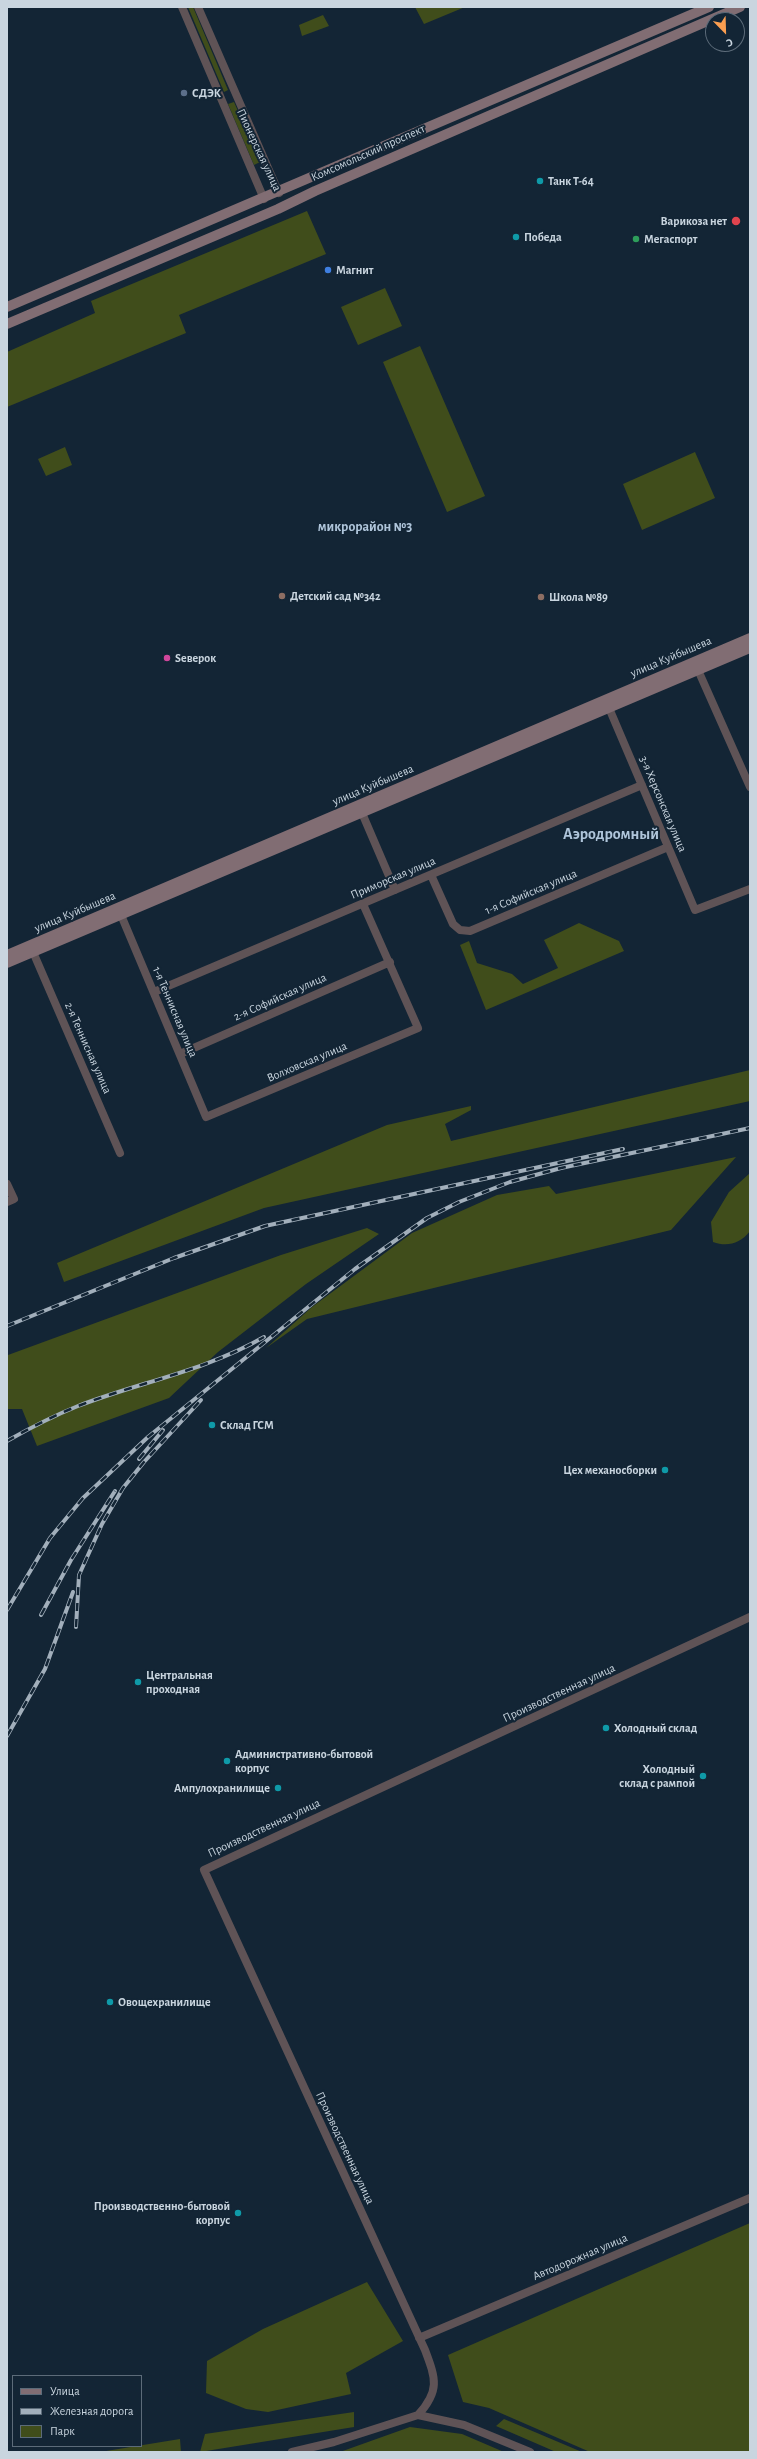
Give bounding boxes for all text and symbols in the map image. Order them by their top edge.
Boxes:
north arrow [705,12,745,52]
text: С [725,36,734,49]
place label: СДЭК [192,86,221,100]
marker: СДЭК [179,88,189,98]
street label: Пионерская улица [234,106,284,194]
street label: Комсомольский проспект [309,121,427,185]
place label: Танк Т-64 [548,174,594,188]
marker: Танк Т-64 [535,176,545,186]
place label: Варикоза нет [660,214,727,228]
marker: Варикоза нет [730,215,742,227]
place label: Победа [524,230,562,244]
marker: Победа [511,232,521,242]
place label: Мегаспорт [644,232,697,246]
marker: Мегаспорт [631,234,641,244]
place label: Магнит [336,263,373,277]
marker: Магнит [323,265,333,275]
district label: микрорайон №3 [318,519,412,535]
place label: Детский сад №342 [290,589,381,603]
place label: Школа №89 [549,590,608,604]
marker: Детский сад №342 [277,591,287,601]
marker: Школа №89 [536,592,546,602]
street label: улица Куйбышева [628,633,714,681]
place label: Sеверок [175,651,216,665]
marker: Sеверок [162,653,172,663]
street label: 3-я Херсонская улица [636,754,690,854]
street label: улица Куйбышева [330,761,416,809]
district label: Аэродромный [563,824,659,844]
street label: Приморская улица [348,854,438,902]
street label: 1-я Софийская улица [483,866,579,918]
street label: улица Куйбышева [32,888,118,936]
street label: 1-я Теннисная улица [149,964,201,1060]
street label: 2-я Софийская улица [231,970,329,1024]
street label: 2-я Теннисная улица [61,1000,115,1096]
street label: Волховская улица [265,1039,349,1085]
place label: Склад ГСМ [220,1418,274,1432]
marker: Склад ГСМ [207,1420,217,1430]
place label: Цех механосборки [563,1463,657,1477]
marker: Цех механосборки [660,1465,670,1475]
street label: Производственная улица [500,1661,618,1725]
place label: Центральная проходная [146,1668,213,1696]
marker: Центральная проходная [133,1677,143,1687]
place label: Холодный склад [614,1721,697,1735]
marker: Холодный склад [601,1723,611,1733]
place label: Административно-бытовой корпус [235,1747,373,1775]
marker: Административно-бытовой корпус [222,1756,232,1766]
place label: Холодный склад с рампой [619,1762,695,1790]
marker: Холодный склад с рампой [698,1771,708,1781]
place label: Ампулохранилище [174,1781,270,1795]
marker: Ампулохранилище [273,1783,283,1793]
street label: Производственная улица [205,1796,323,1860]
place label: Овощехранилище [118,1995,211,2009]
marker: Овощехранилище [105,1997,115,2007]
street label: Производственная улица [313,2089,377,2207]
place label: Производственно-бытовой корпус [94,2199,230,2227]
marker: Производственно-бытовой корпус [233,2208,243,2218]
street label: Автодорожная улица [530,2231,630,2283]
legend [12,2375,142,2447]
text: Улица [50,2385,80,2397]
text: Железная дорога [50,2405,134,2417]
text: Парк [50,2425,75,2437]

